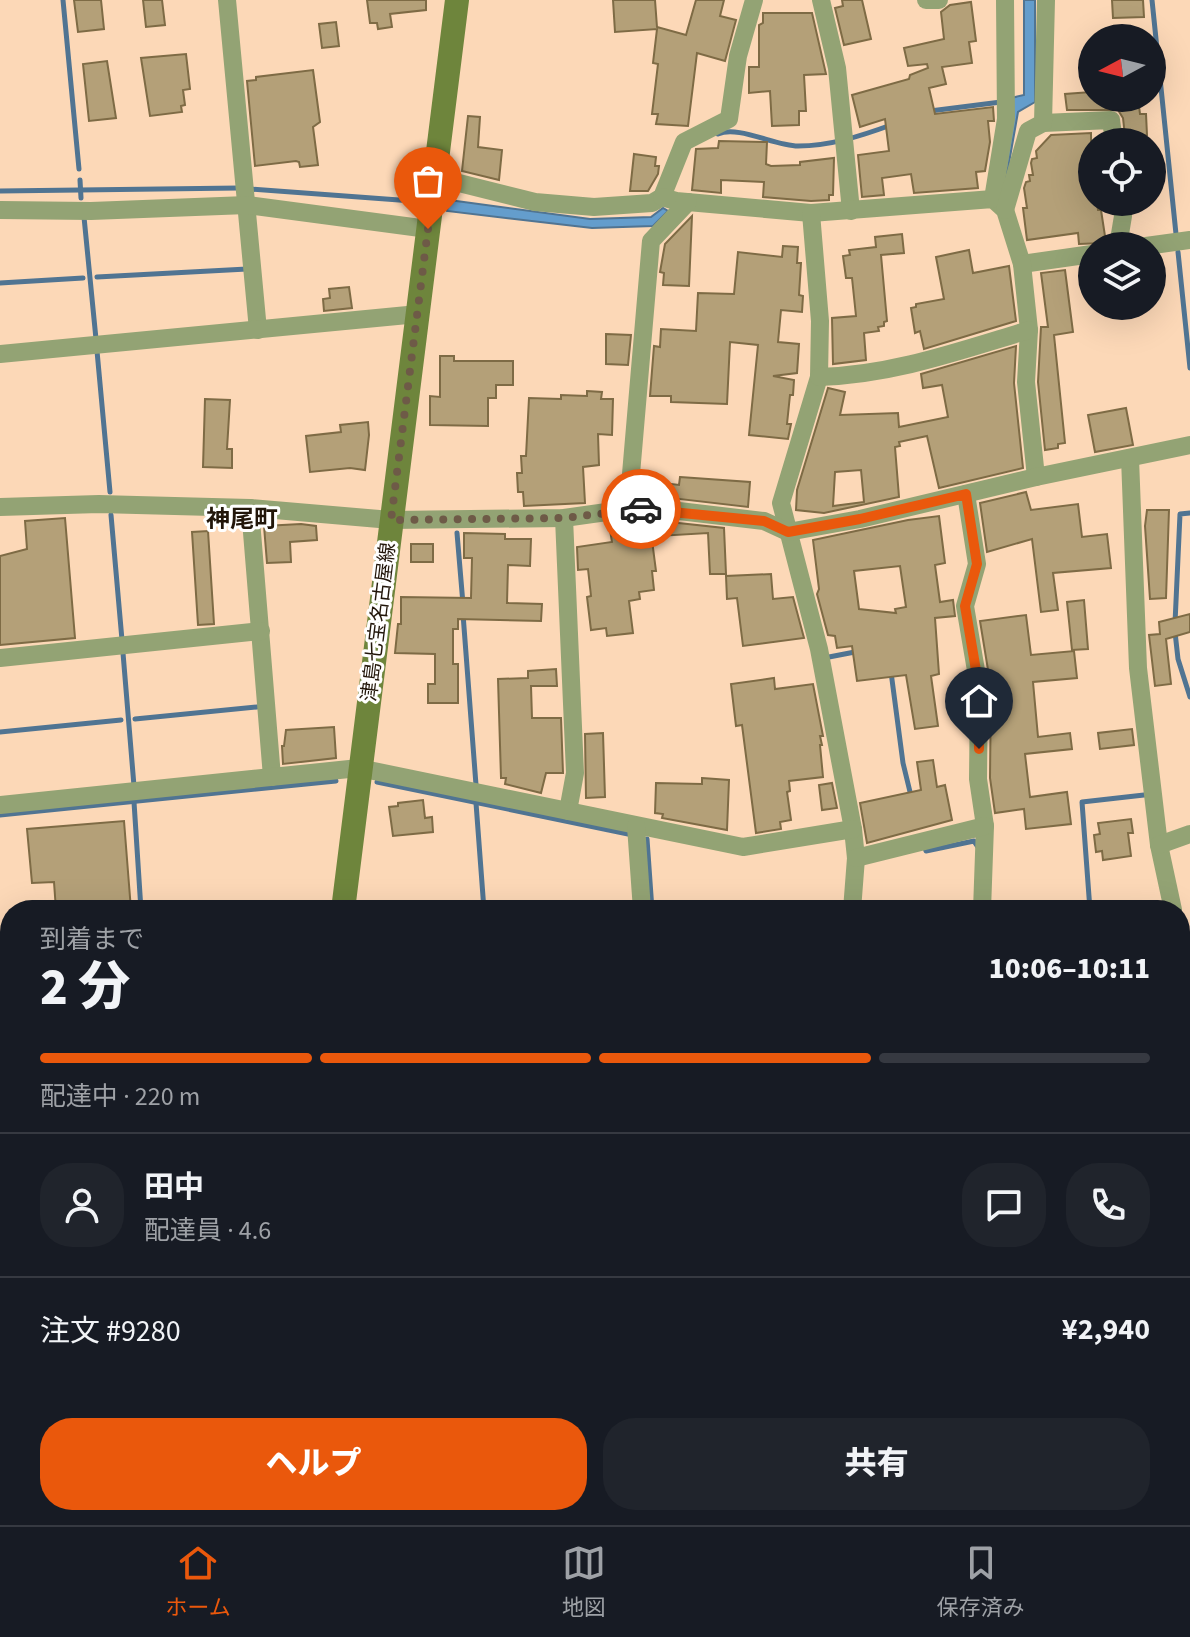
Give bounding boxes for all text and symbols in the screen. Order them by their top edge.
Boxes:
north arrow [1078,24,1166,112]
map controls [1078,24,1166,320]
button: locate [1078,128,1166,216]
pin [394,147,462,229]
icon: bag [406,159,450,203]
button: layers [1078,232,1166,320]
courier [601,469,681,549]
icon: car [619,487,663,531]
district label: 神尾町 [206,502,278,537]
street label: 津島七宝名古屋線 [355,541,403,703]
pin [945,667,1013,749]
icon: home [957,679,1001,723]
text: 到着まで [40,921,144,958]
text: 10:06–10:11 [989,947,1150,990]
text: 2 分 [40,951,130,1025]
text: 配達中 · 220 m [40,1078,200,1115]
button: person [40,1163,124,1247]
button: chat [962,1163,1046,1247]
button: phone [1066,1163,1150,1247]
text: 田中 [144,1166,204,1209]
text: 配達員 · 4.6 [144,1212,271,1249]
text: ¥2,940 [1062,1308,1150,1351]
text: 注文 #9280 [40,1310,181,1353]
button: ヘルプ [40,1418,587,1510]
button: 共有 [603,1418,1150,1510]
tab: ホーム [165,1541,231,1624]
tab: 地図 [562,1541,606,1624]
tab: 保存済み [937,1541,1025,1624]

